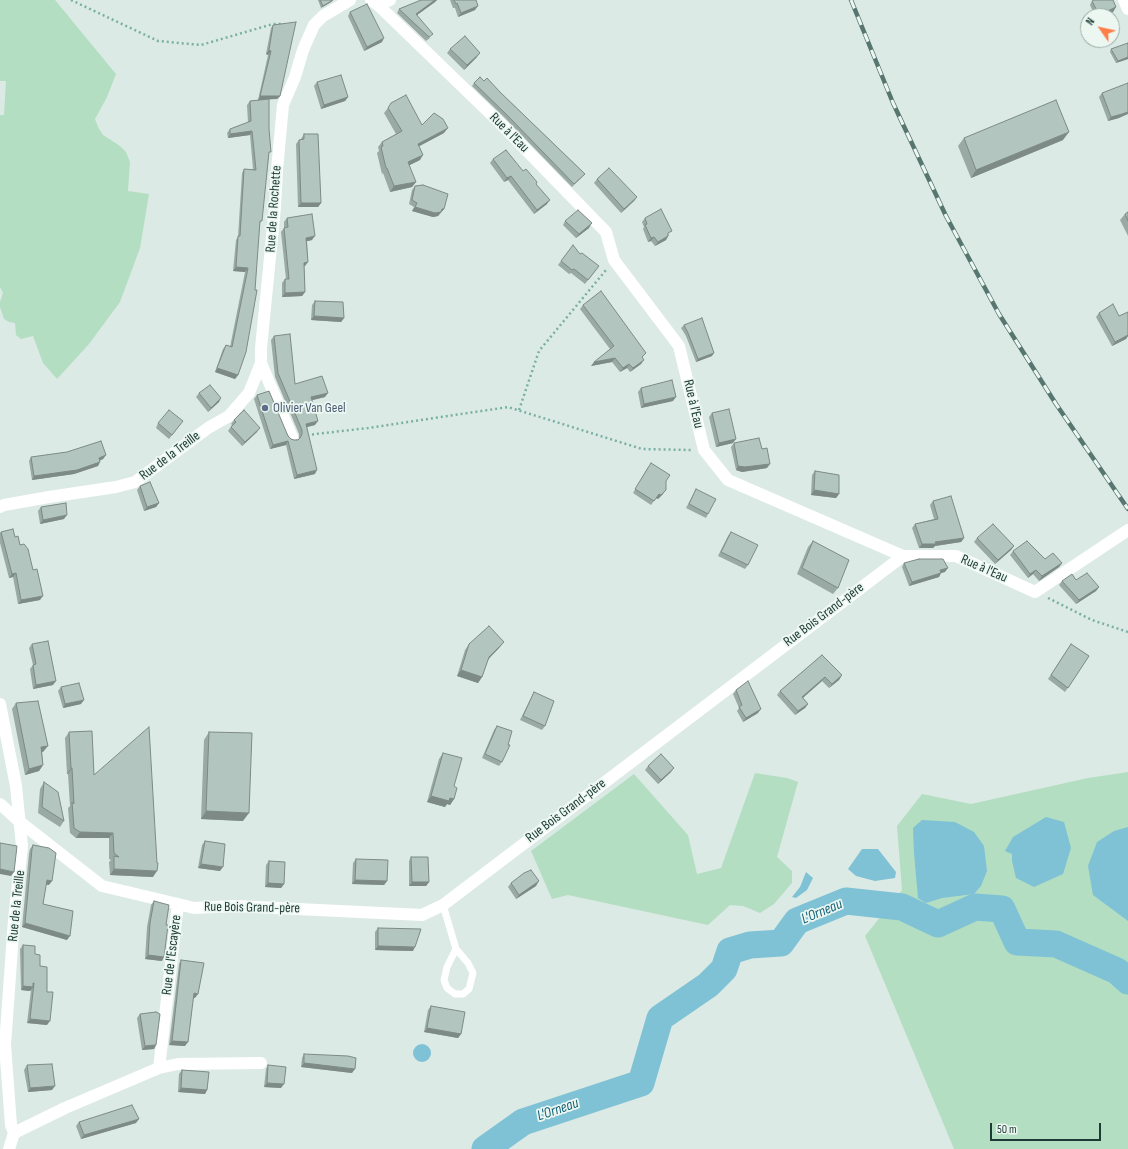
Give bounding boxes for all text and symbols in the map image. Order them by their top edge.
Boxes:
north arrow [1080,8,1120,48]
text: N [1083,15,1097,28]
street label: Rue à l'Eau [486,110,532,156]
street label: Rue de la Rochette [263,165,285,253]
street label: Rue à l'Eau [679,378,707,430]
place label: Olivier Van Geel [273,400,346,416]
marker: Olivier Van Geel [260,403,270,413]
street label: Rue de la Treille [136,428,204,484]
street label: Rue à l'Eau [958,551,1010,587]
street label: Rue Bois Grand-père [781,579,867,651]
street label: Rue Bois Grand-père [523,775,609,847]
street label: Rue de la Treille [5,870,29,942]
water label: L'Orneau [799,895,845,929]
street label: Rue Bois Grand-père [204,899,300,917]
street label: Rue de l'Escayère [159,914,185,996]
water label: L'Orneau [535,1095,581,1125]
scale bar [992,1115,1103,1141]
text: 50 m [997,1122,1017,1137]

